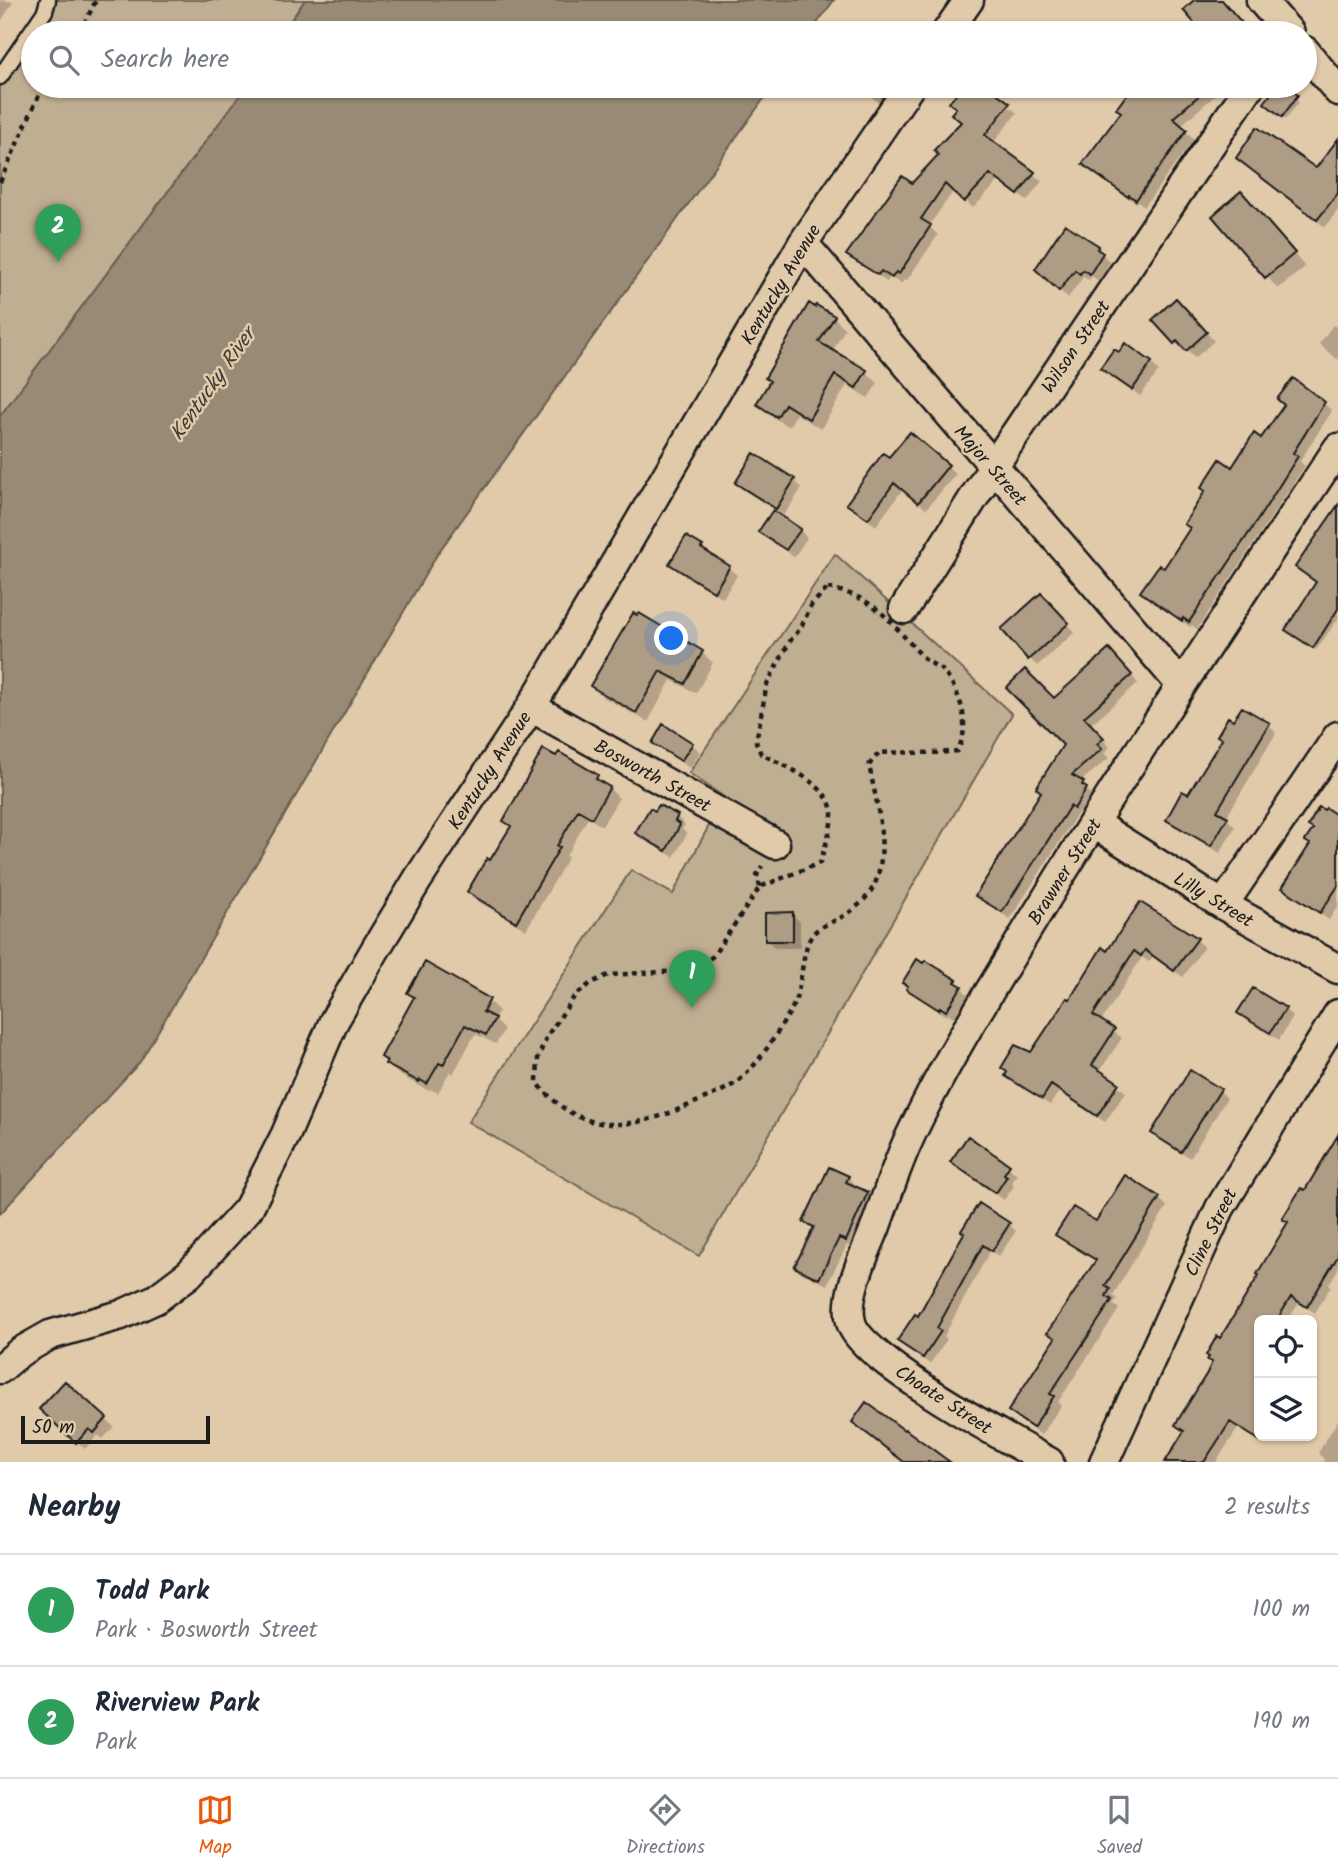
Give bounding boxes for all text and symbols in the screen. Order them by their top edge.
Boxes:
search box [21,21,1317,98]
text: Search here [101,39,229,81]
icon: search [45,41,83,79]
pin: 2 [35,204,81,262]
street label: Kentucky Avenue [734,219,830,351]
street label: Wilson Street [1034,294,1119,400]
water label: Kentucky River [162,318,267,448]
street label: Major Street [946,419,1034,514]
your location [654,621,688,655]
street label: Kentucky Avenue [441,705,541,836]
street label: Bosworth Street [588,732,717,822]
street label: Brawner Street [1021,812,1111,931]
street label: Lilly Street [1167,865,1259,937]
pin: 1 [669,950,715,1008]
street label: Cline Street [1177,1183,1246,1282]
map controls [1254,1315,1317,1441]
button: locate [1254,1315,1317,1378]
street label: Choate Street [888,1358,998,1444]
button: layers [1254,1378,1317,1441]
scale bar [21,1413,210,1445]
text: 50 m [32,1413,74,1443]
text: Nearby [28,1484,120,1532]
text: 2 results [1224,1490,1310,1526]
text: Todd Park [95,1571,209,1613]
text: 1 [48,1592,54,1628]
text: 100 m [1252,1592,1310,1628]
text: Park · Bosworth Street [95,1613,318,1649]
text: Riverview Park [95,1683,259,1725]
text: 2 [44,1704,58,1740]
text: 190 m [1253,1704,1310,1740]
text: Park [95,1725,137,1761]
tab: Map [196,1791,234,1863]
tab: Directions [626,1791,705,1863]
tab: Saved [1097,1791,1142,1863]

